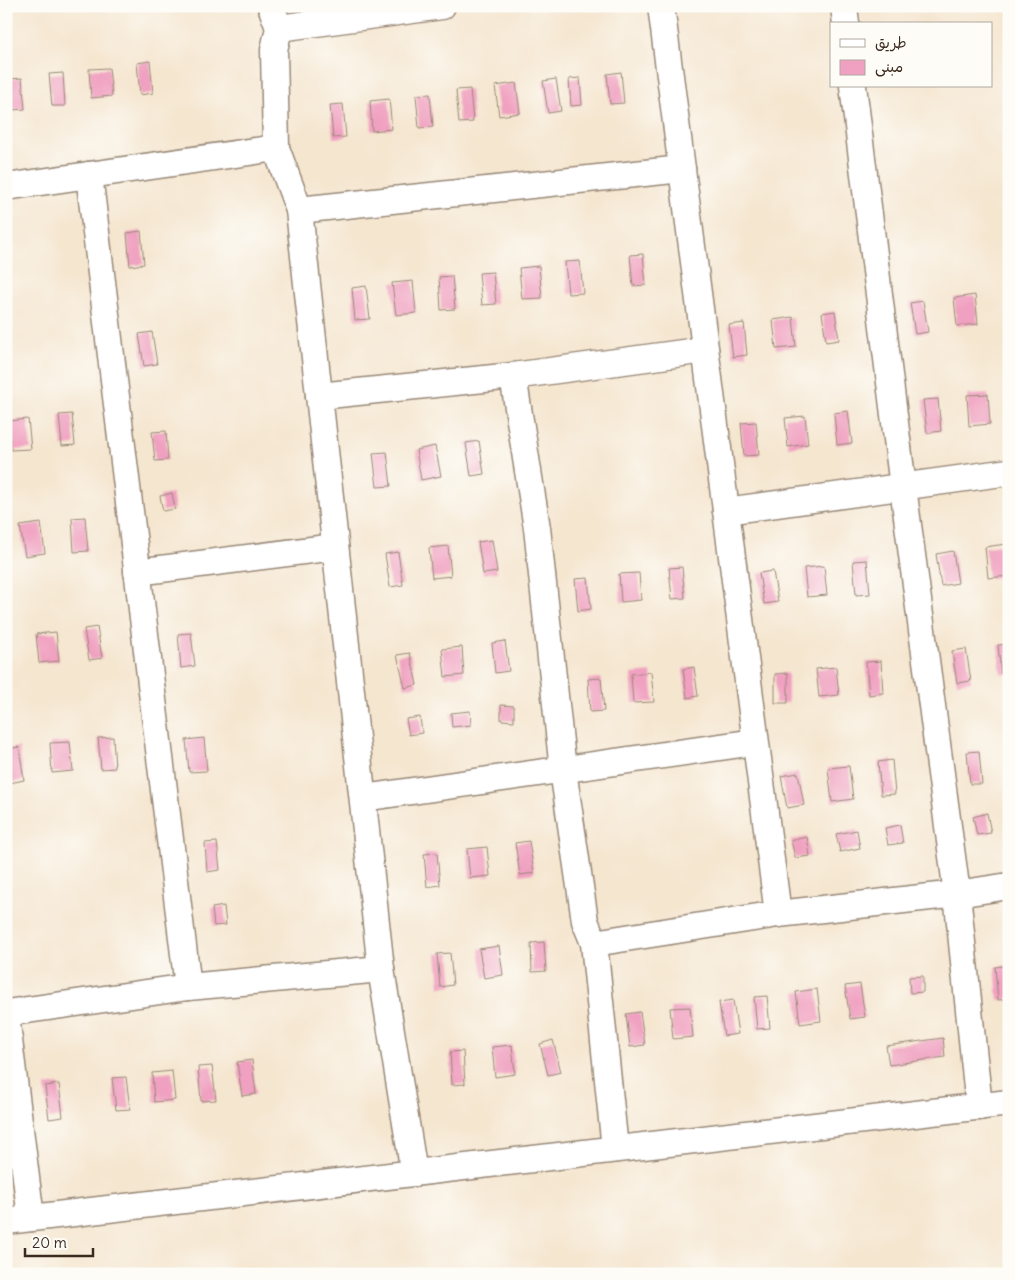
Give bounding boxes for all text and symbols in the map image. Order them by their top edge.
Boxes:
legend [830,22,992,88]
text: طريق [875,33,907,52]
text: مبنى [875,57,903,77]
scale bar [25,1225,92,1257]
text: 20 m [32,1233,67,1252]

